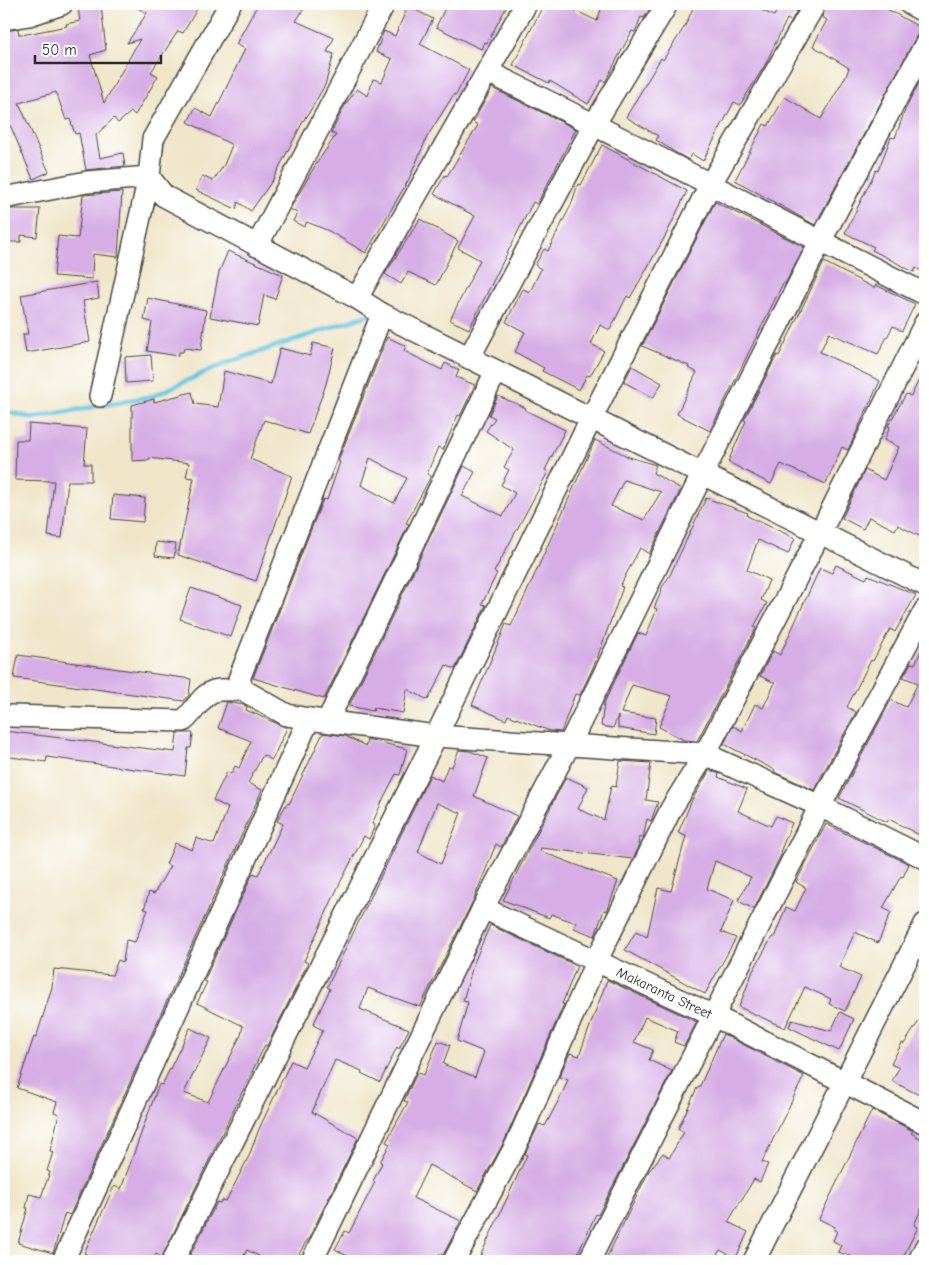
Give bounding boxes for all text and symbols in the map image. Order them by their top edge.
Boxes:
scale bar [35,32,161,64]
text: 50 m [42,41,77,59]
street label: Makaranta Street [613,964,715,1023]

